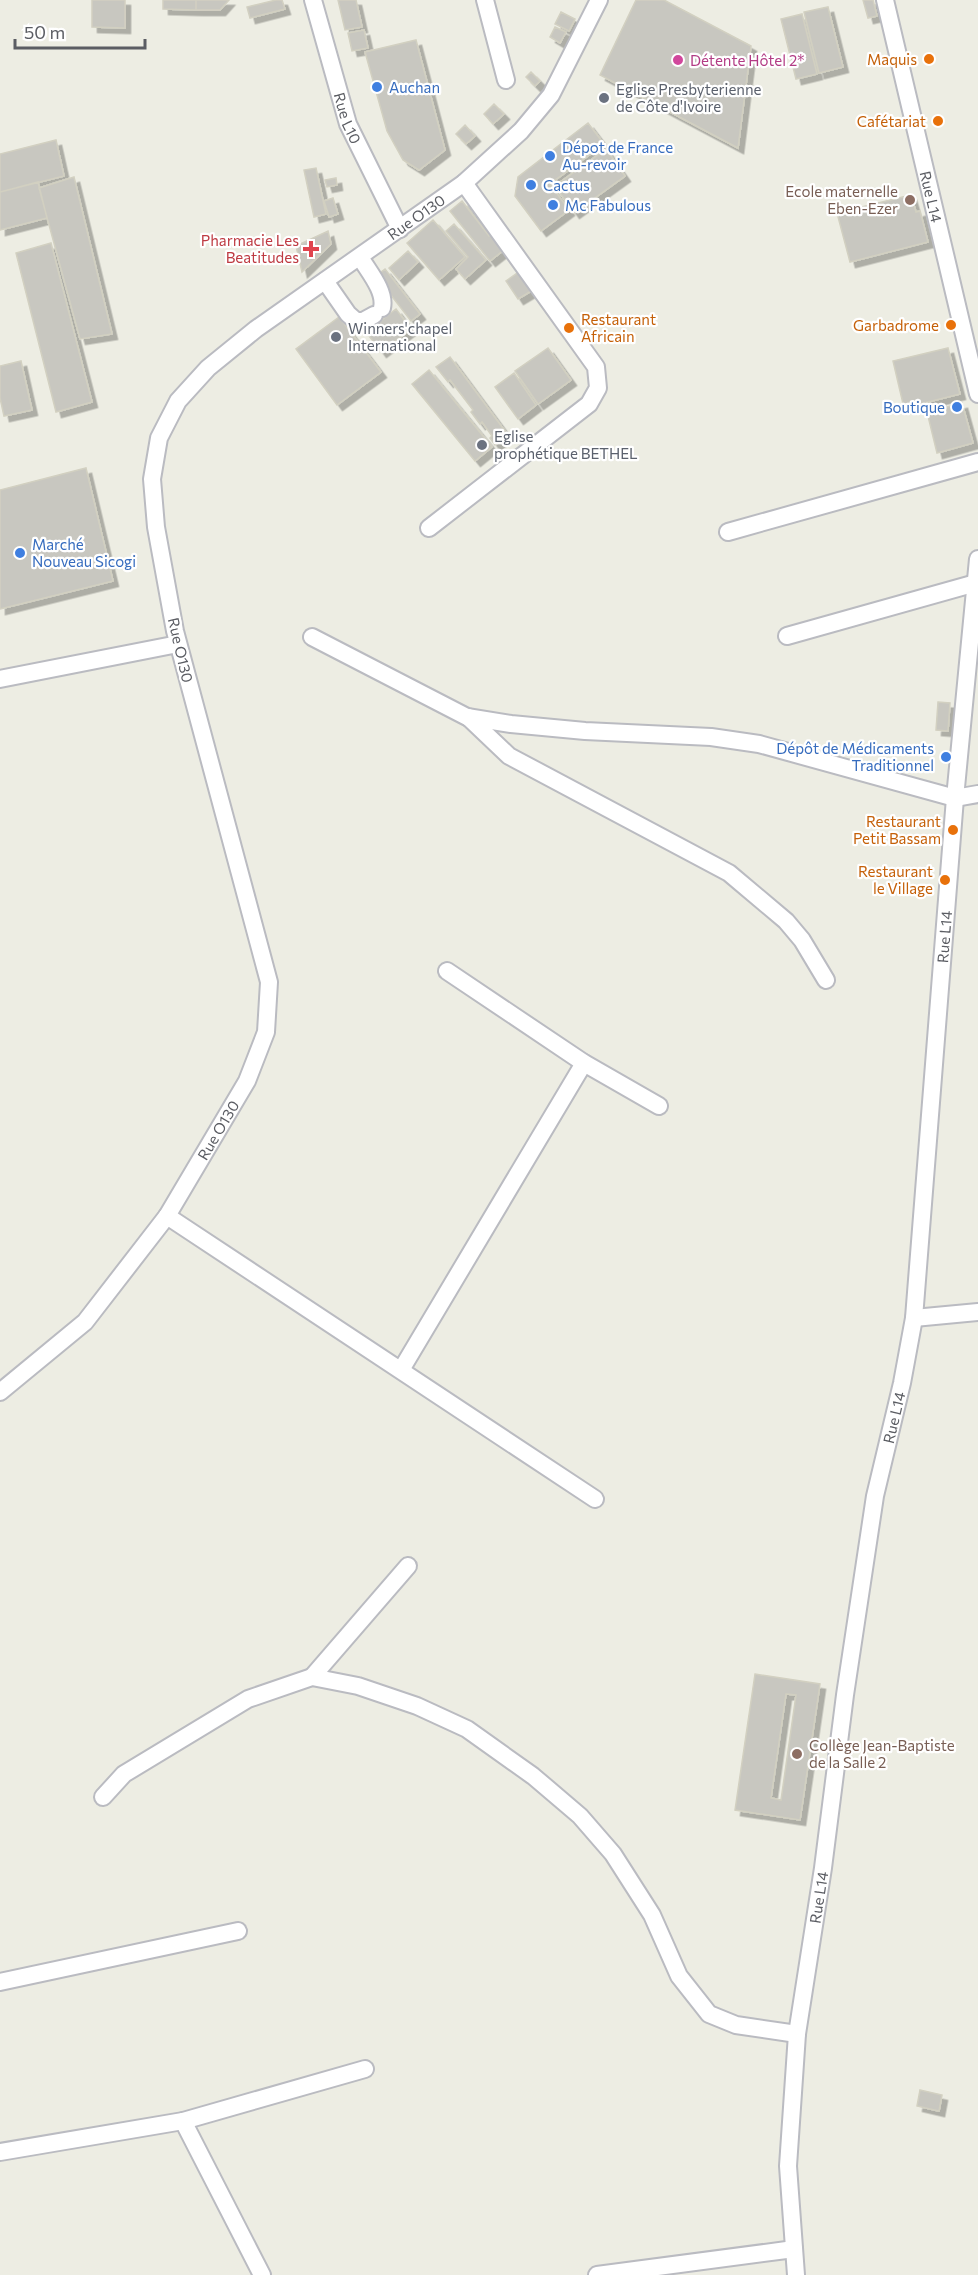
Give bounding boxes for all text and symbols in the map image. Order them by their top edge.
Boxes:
scale bar [15,12,146,50]
text: 50 m [24,21,65,43]
place label: Maquis [867,50,917,68]
place label: Détente Hôtel 2* [690,51,804,69]
marker: Maquis [922,52,936,66]
marker: Détente Hôtel 2* [671,53,685,67]
place label: Auchan [389,78,440,96]
marker: Auchan [370,80,384,94]
place label: Eglise Presbyterienne de Côte d'Ivoire [616,80,762,115]
street label: Rue L10 [331,90,365,147]
marker: Eglise Presbyterienne de Côte d'Ivoire [597,91,611,105]
place label: Cafétariat [857,112,926,130]
marker: Cafétariat [931,114,945,128]
place label: Dépot de France Au-revoir [562,138,673,173]
marker: Dépot de France Au-revoir [543,149,557,163]
street label: Rue L14 [917,169,946,224]
place label: Cactus [543,176,590,194]
marker: Cactus [524,178,538,192]
place label: Ecole maternelle Eben-Ezer [785,182,898,217]
street label: Rue O130 [384,190,448,243]
marker: Ecole maternelle Eben-Ezer [903,193,917,207]
place label: Mc Fabulous [565,196,651,214]
marker: Mc Fabulous [546,198,560,212]
place label: Pharmacie Les Beatitudes [201,231,299,266]
marker: Pharmacie Les Beatitudes [304,242,318,256]
place label: Restaurant Africain [581,310,656,345]
place label: Garbadrome [853,316,939,334]
marker: Garbadrome [944,318,958,332]
place label: Winners'chapel International [348,319,452,354]
marker: Restaurant Africain [562,321,576,335]
marker: Winners'chapel International [329,330,343,344]
place label: Boutique [883,398,945,416]
marker: Boutique [950,400,964,414]
place label: Eglise prophétique BETHEL [494,427,638,462]
marker: Eglise prophétique BETHEL [475,438,489,452]
place label: Marché Nouveau Sicogi [32,535,136,570]
marker: Marché Nouveau Sicogi [13,546,27,560]
street label: Rue O130 [165,616,197,684]
place label: Dépôt de Médicaments Traditionnel [776,739,934,774]
marker: Dépôt de Médicaments Traditionnel [939,750,953,764]
place label: Restaurant Petit Bassam [853,812,941,847]
marker: Restaurant Petit Bassam [946,823,960,837]
place label: Restaurant le Village [858,862,933,897]
marker: Restaurant le Village [938,873,952,887]
street label: Rue L14 [933,910,955,964]
street label: Rue O130 [193,1097,243,1163]
street label: Rue L14 [879,1390,909,1445]
place label: Collège Jean-Baptiste de la Salle 2 [809,1736,955,1771]
marker: Collège Jean-Baptiste de la Salle 2 [790,1747,804,1761]
street label: Rue L14 [805,1870,831,1925]

